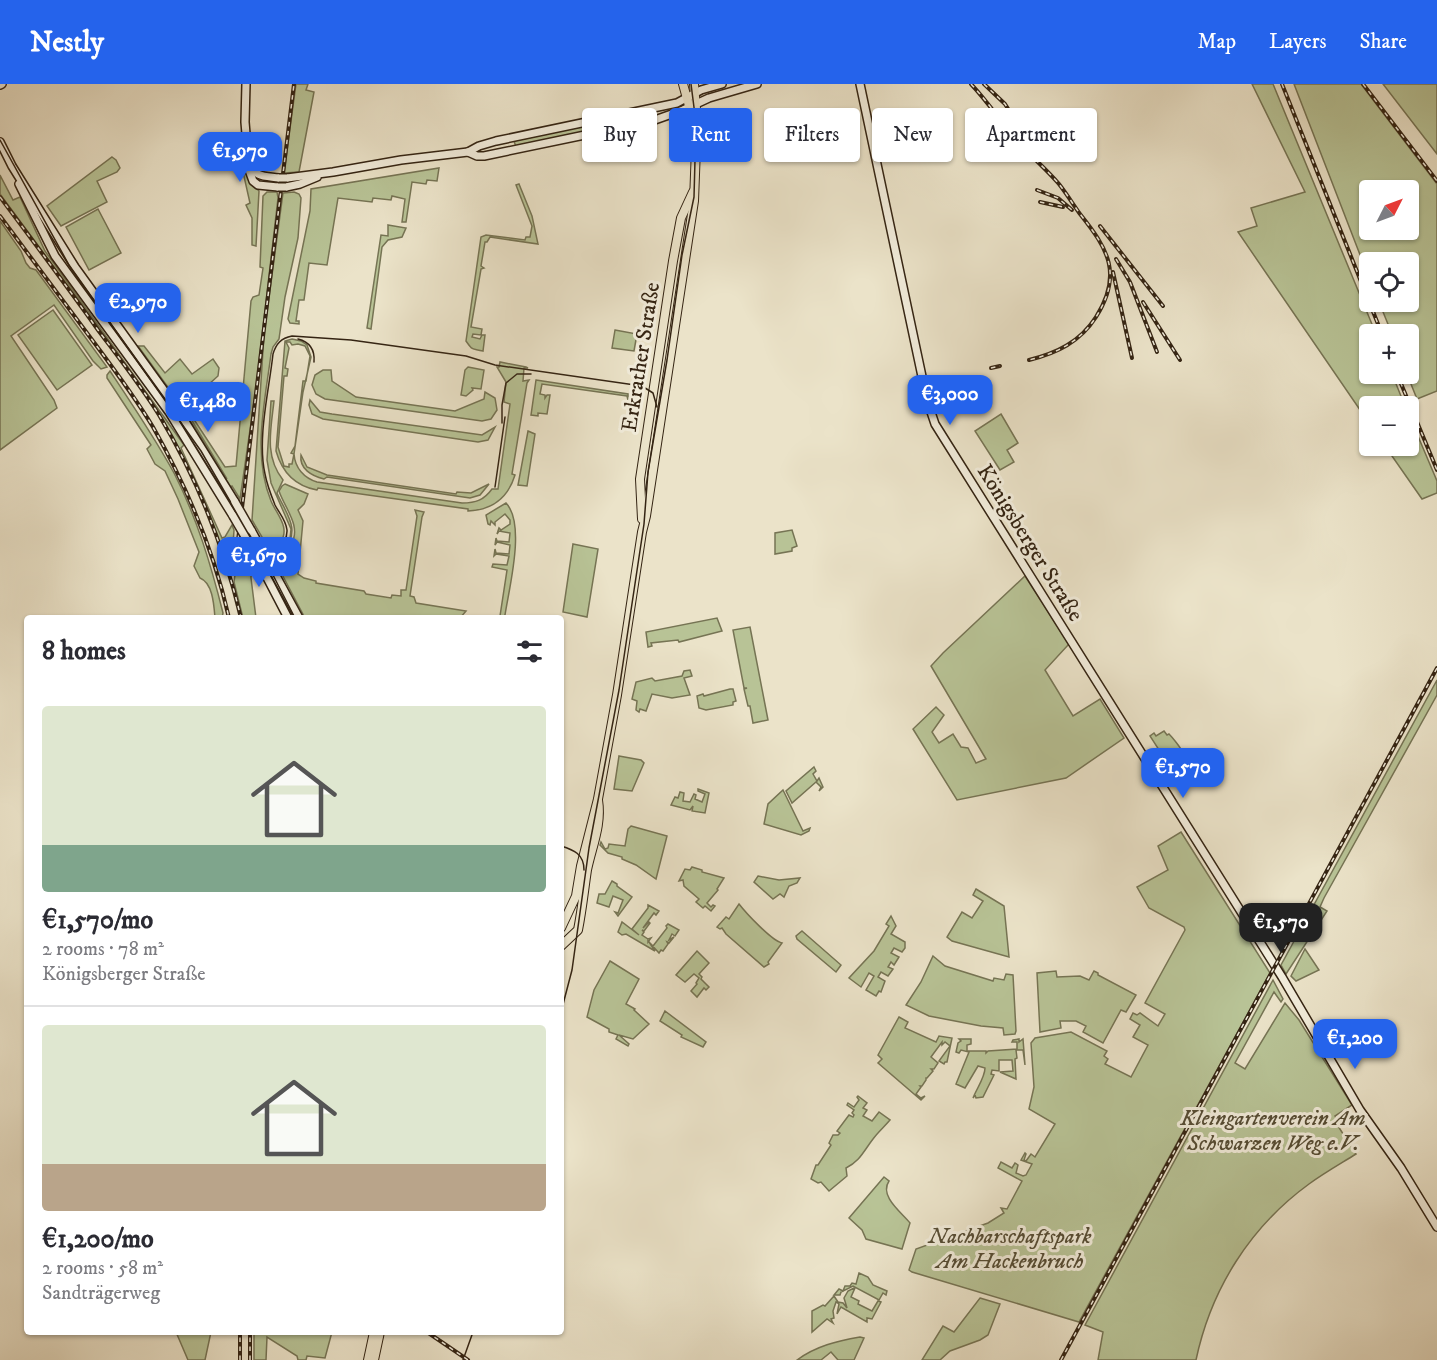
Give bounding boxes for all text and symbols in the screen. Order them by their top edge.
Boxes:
text: Nestly [30,25,104,60]
text: Map [1197,29,1236,55]
text: Layers [1269,29,1327,55]
text: Share [1360,29,1407,55]
chip: Buy [582,108,657,162]
chip: Rent [669,108,752,162]
chip: Filters [764,108,860,162]
chip: New [872,108,953,162]
chip: Apartment [965,108,1097,162]
pin: €1,970 [191,132,289,183]
text: €1,970 [212,139,268,164]
north arrow [1359,180,1419,240]
map controls [1359,180,1419,456]
button: locate [1359,252,1419,312]
street label: Erkrather Straße [616,280,666,434]
pin: €2,970 [89,283,187,334]
text: €2,970 [109,290,167,315]
button: + [1359,324,1419,384]
pin: €3,000 [901,375,999,426]
pin: €1,480 [159,382,257,433]
text: €3,000 [922,382,978,407]
text: €1,480 [179,389,237,414]
button: − [1359,396,1419,456]
street label: Königsberger Straße [971,460,1089,626]
pin: €1,670 [210,537,308,588]
text: €1,670 [231,544,287,569]
text: 8 homes [42,635,126,668]
icon: filters [513,635,546,668]
icon: home [240,745,348,853]
pin: €1,570 [1134,748,1232,799]
text: €1,570 [1155,755,1211,780]
pin: €1,570 [1232,903,1330,954]
text: €1,570/mo [42,904,153,937]
text: €1,570 [1253,910,1309,935]
text: 2 rooms · 78 m² [42,937,164,962]
text: Königsberger Straße [42,962,206,987]
pin: €1,200 [1306,1019,1404,1070]
text: €1,200 [1327,1026,1383,1051]
icon: home [240,1064,348,1172]
park label: Kleingartenverein Am Schwarzen Weg e.V. [1180,1105,1365,1157]
text: €1,200/mo [42,1223,154,1256]
park label: Nachbarschaftspark Am Hackenbruch [927,1223,1092,1275]
text: 2 rooms · 58 m² [42,1256,163,1281]
text: Sandträgerweg [42,1281,160,1306]

